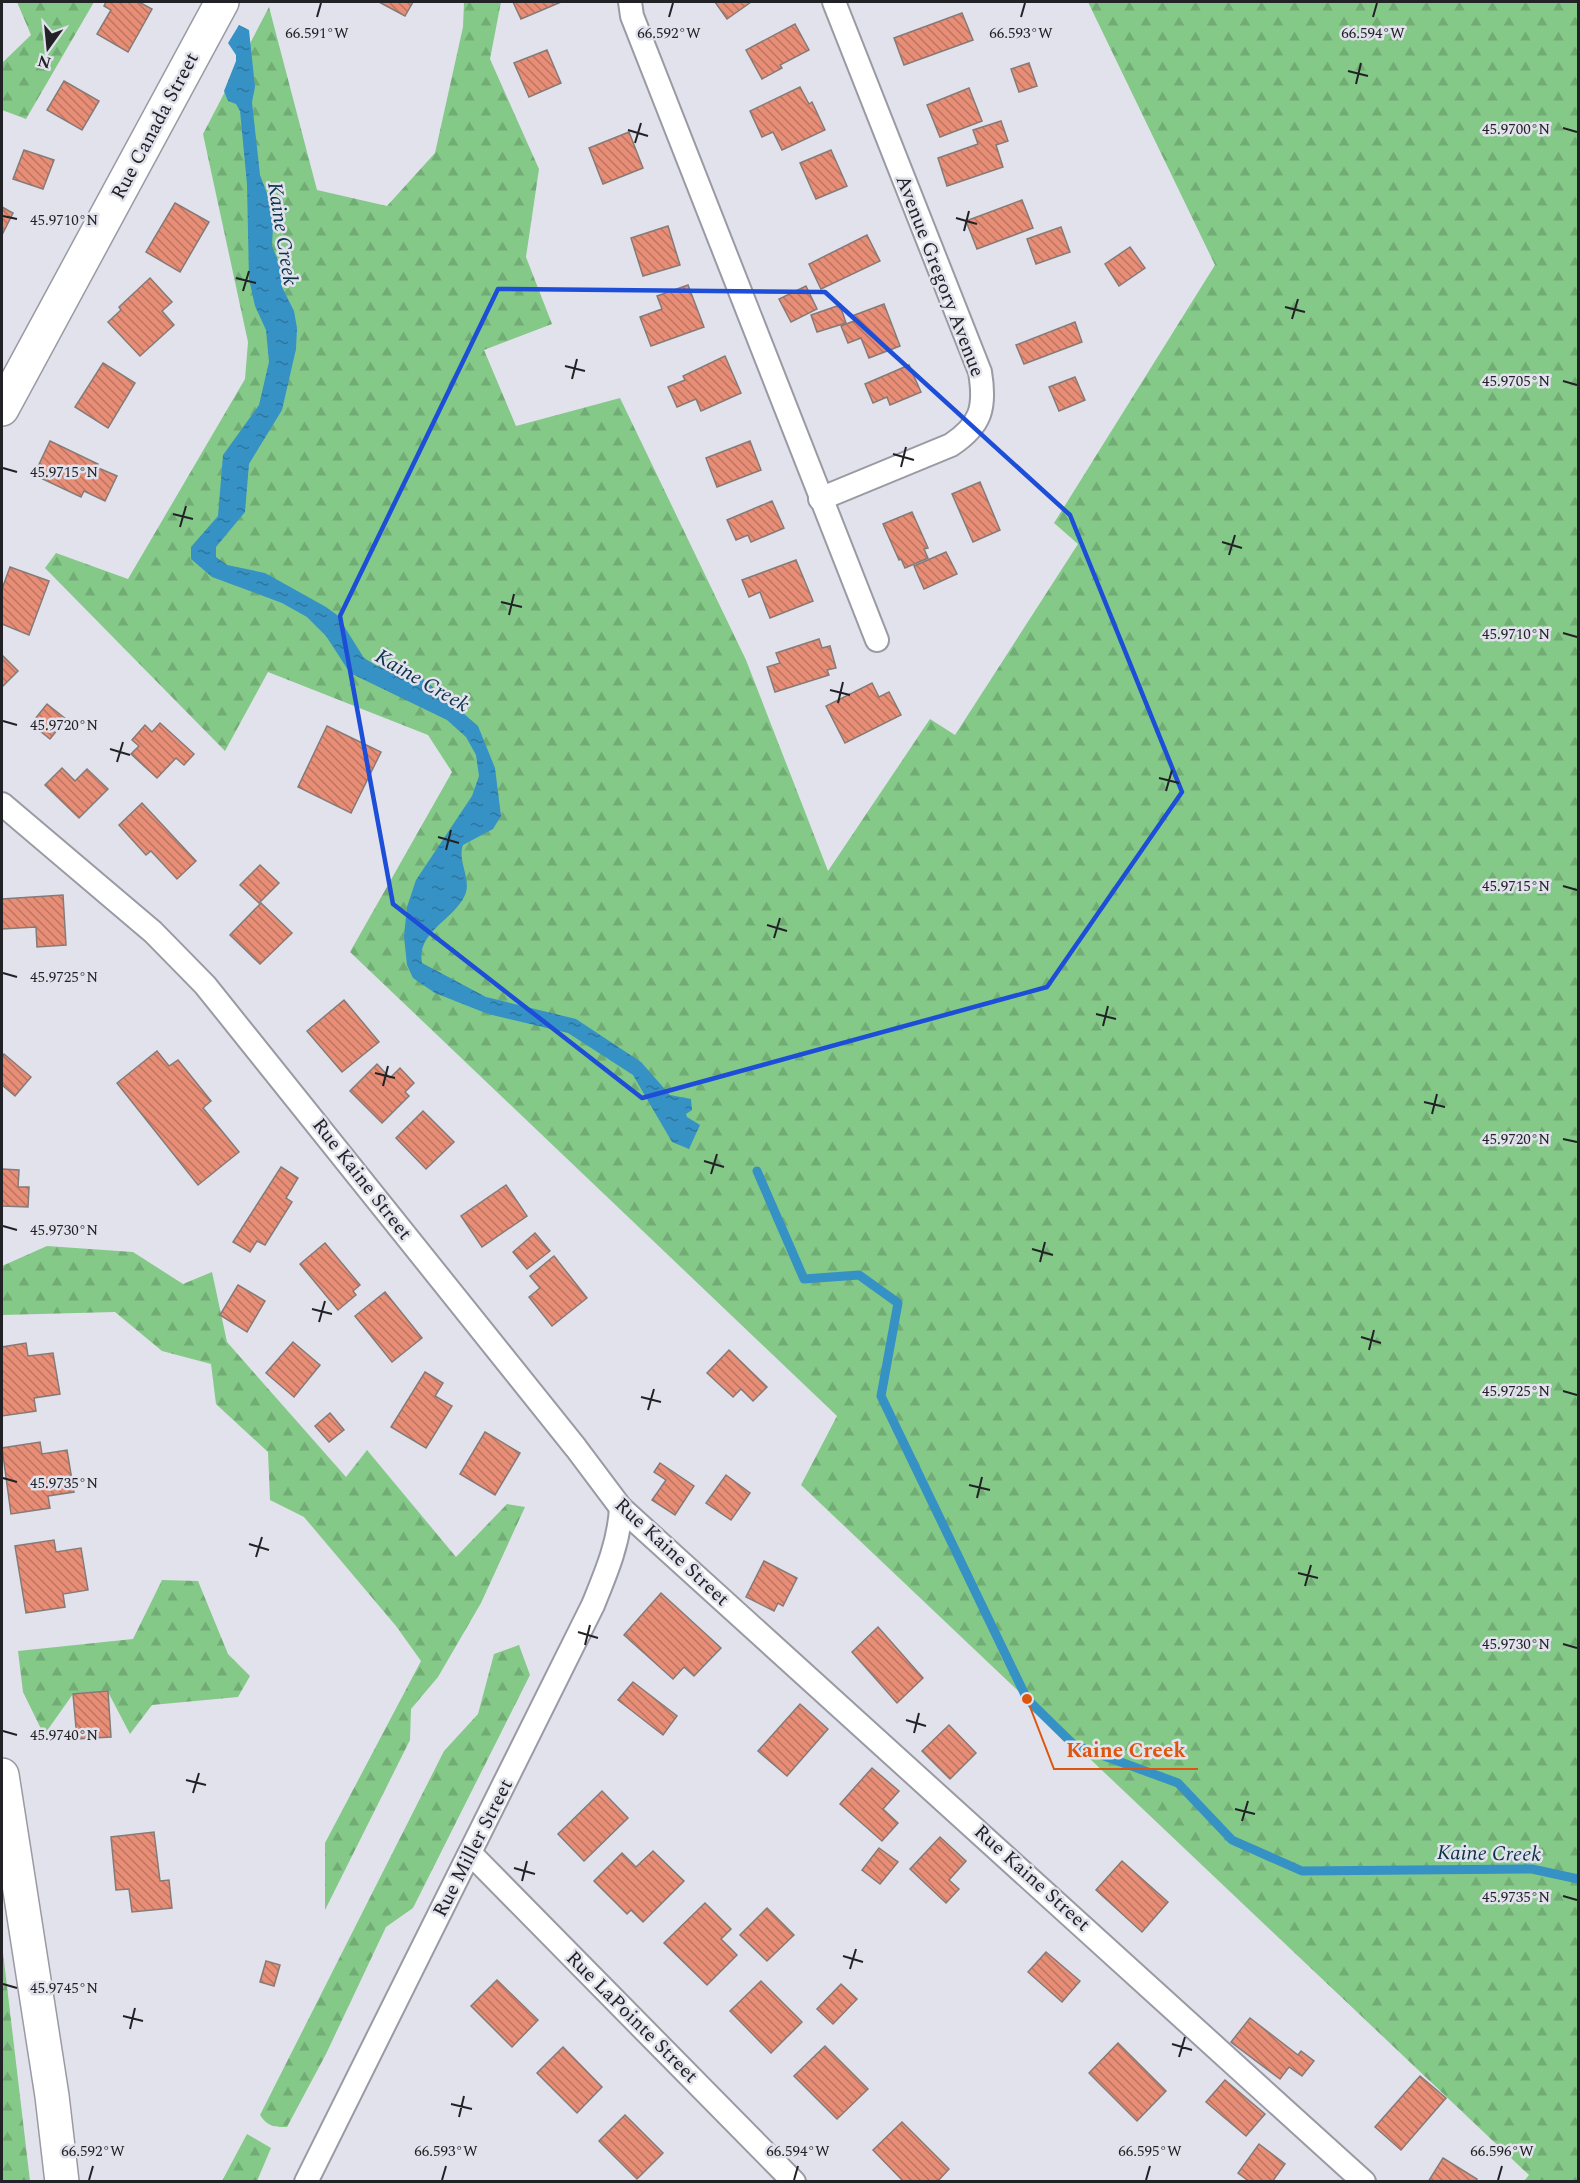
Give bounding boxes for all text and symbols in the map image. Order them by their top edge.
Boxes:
north arrow [18,18,78,78]
text: 66.591°W [285,22,349,45]
text: 66.592°W [637,22,701,45]
text: 66.593°W [989,22,1053,45]
text: 66.594°W [1341,22,1405,45]
street label: Rue Canada Street [103,47,207,205]
text: N [35,48,54,75]
text: 45.9700°N [1482,118,1550,141]
street label: Avenue Gregory Avenue [888,171,992,381]
water label: Kaine Creek [258,180,306,288]
text: 45.9710°N [30,209,98,232]
text: 45.9705°N [1482,370,1550,393]
text: 45.9715°N [30,461,98,484]
text: 45.9710°N [1482,623,1550,646]
water label: Kaine Creek [369,641,475,721]
text: 45.9720°N [30,714,98,737]
text: 45.9715°N [1482,875,1550,898]
text: 45.9725°N [30,966,98,989]
street label: Rue Kaine Street [305,1111,419,1247]
text: 45.9720°N [1482,1128,1550,1151]
text: 45.9730°N [30,1219,98,1242]
text: 45.9725°N [1482,1380,1550,1403]
text: 45.9735°N [30,1472,98,1495]
street label: Rue Kaine Street [608,1491,736,1613]
text: 45.9730°N [1482,1633,1550,1656]
text: 45.9740°N [30,1724,98,1747]
callout: Kaine Creek [1054,1730,1198,1769]
text: Kaine Creek [1066,1735,1186,1767]
street label: Rue Miller Street [425,1774,521,1922]
street label: Rue Kaine Street [967,1817,1097,1939]
water label: Kaine Creek [1437,1837,1542,1871]
text: 45.9735°N [1482,1886,1550,1909]
street label: Rue LaPointe Street [559,1944,705,2090]
text: 45.9745°N [30,1977,98,2000]
text: 66.592°W [61,2140,125,2163]
text: 66.593°W [414,2140,478,2163]
text: 66.594°W [766,2140,830,2163]
text: 66.595°W [1118,2140,1182,2163]
text: 66.596°W [1470,2140,1534,2163]

